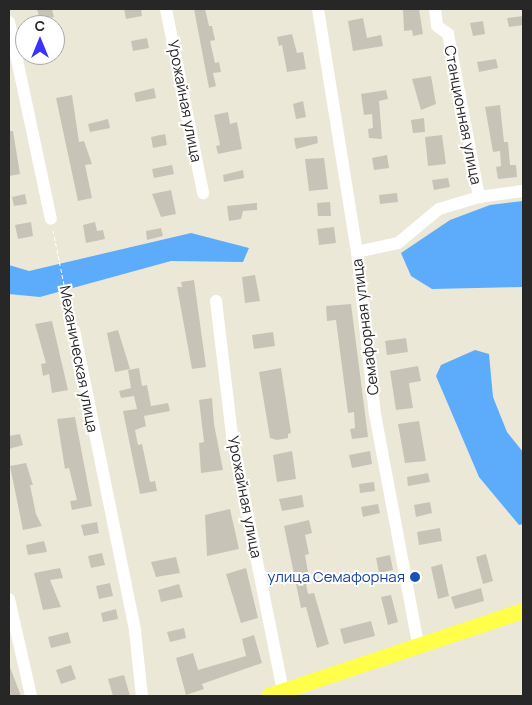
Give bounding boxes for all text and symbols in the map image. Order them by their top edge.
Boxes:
north arrow [15,15,65,65]
text: С [35,16,45,35]
street label: Урожайная улица [164,38,206,164]
street label: Станционная улица [441,44,485,186]
street label: Семафорная улица [348,258,382,396]
street label: Механическая улица [56,284,102,434]
street label: Урожайная улица [224,434,266,560]
place label: улица Семафорная [268,568,405,586]
marker: улица Семафорная [409,571,421,583]

